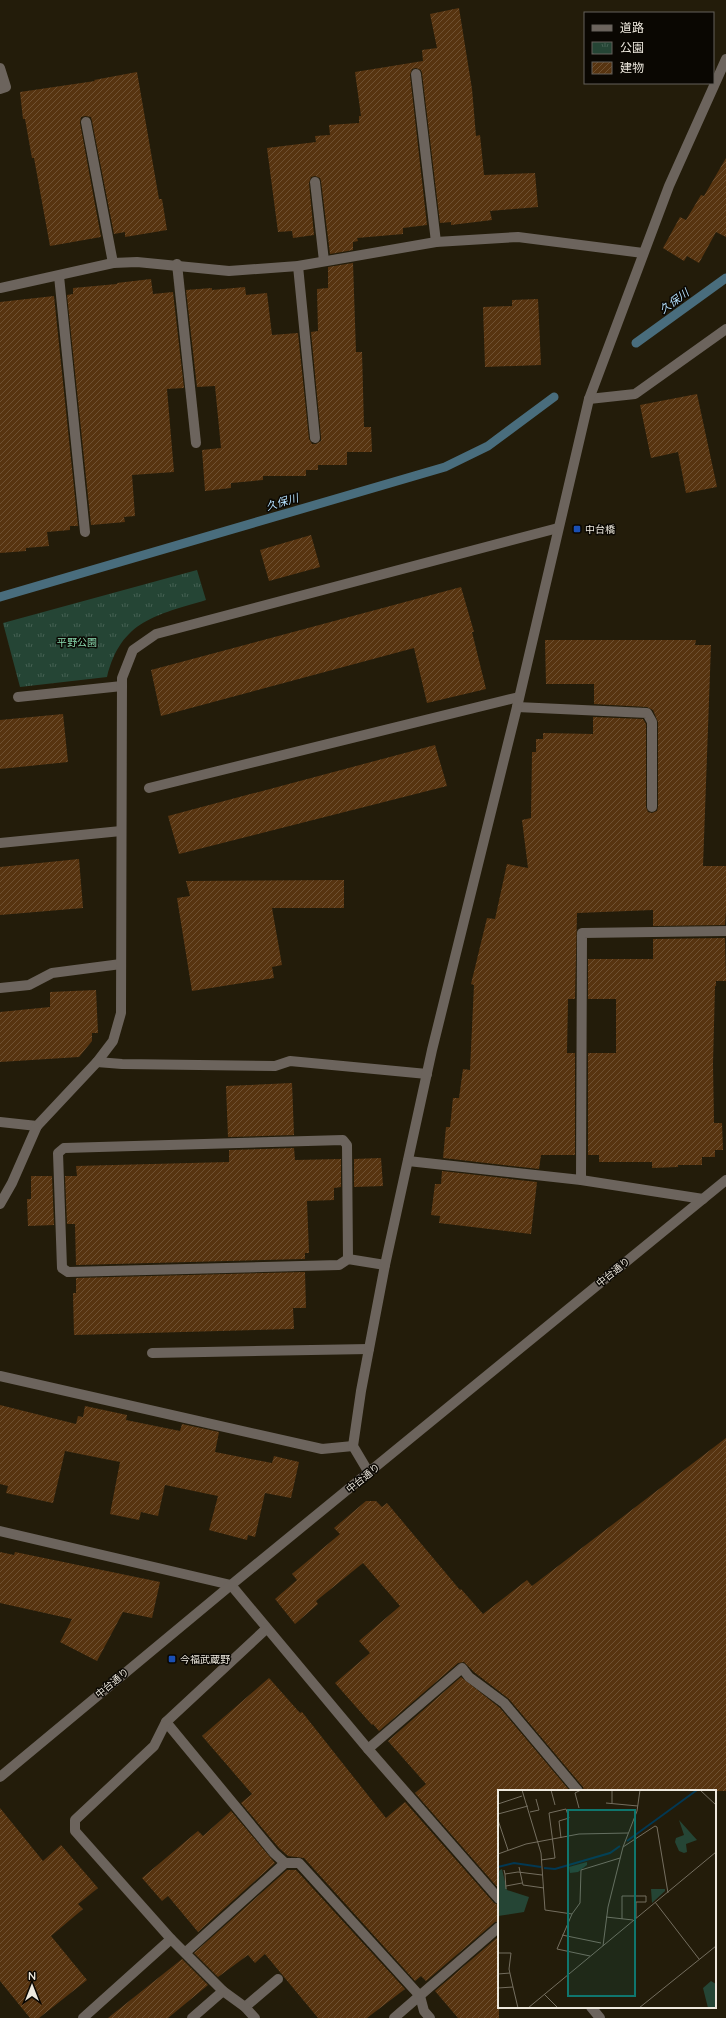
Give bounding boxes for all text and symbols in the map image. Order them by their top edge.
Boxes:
legend [584,12,714,84]
text: 道路 [620,20,644,35]
text: 公園 [620,40,644,55]
text: 建物 [620,60,644,75]
water label: 久保川 [657,285,692,316]
water label: 久保川 [264,490,301,513]
place label: 中台橋 [585,523,615,536]
marker: 中台橋 [572,524,582,534]
park label: 平野公園 [57,636,97,649]
street label: 中台通り [593,1254,633,1290]
street label: 中台通り [343,1460,383,1496]
place label: 今福武蔵野 [180,1653,230,1666]
marker: 今福武蔵野 [167,1654,177,1664]
street label: 中台通り [93,1665,131,1701]
inset map [498,1790,716,2008]
north arrow [12,1966,52,2006]
text: N [28,1969,36,1983]

